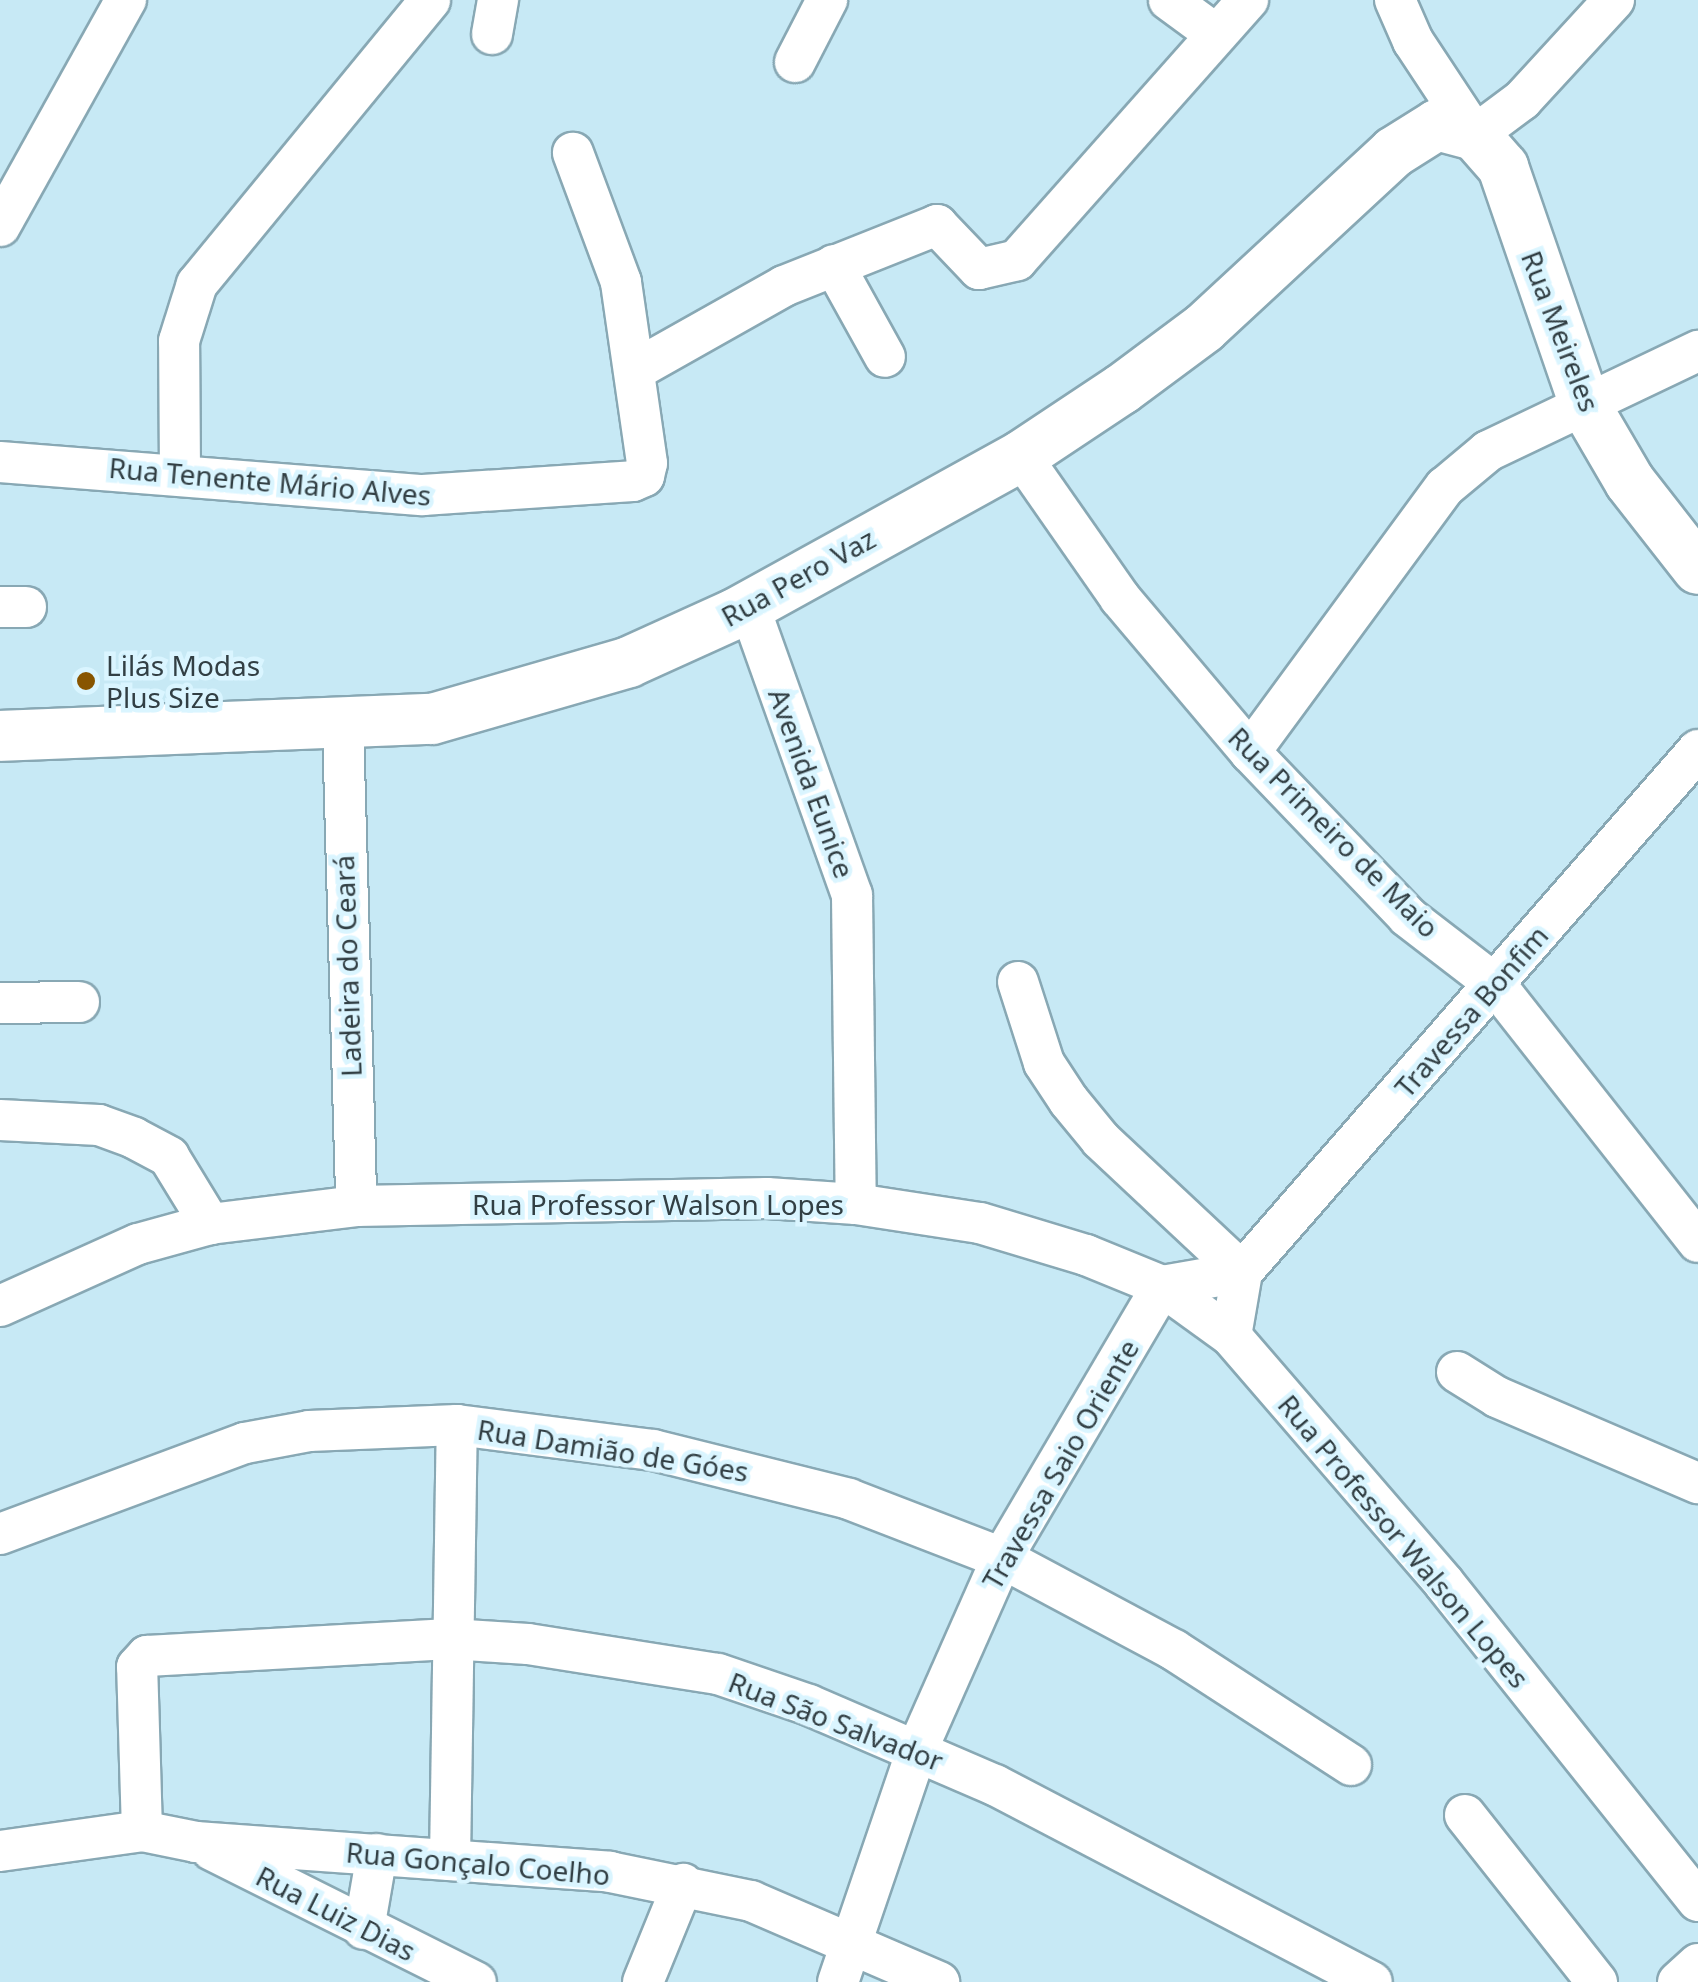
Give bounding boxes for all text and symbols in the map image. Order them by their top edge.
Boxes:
street label: Rua Meireles [1515,246,1607,416]
street label: Rua Tenente Mário Alves [107,450,433,512]
street label: Rua Pero Vaz [715,521,881,633]
place label: Lilás Modas Plus Size [106,648,260,714]
marker: Lilás Modas Plus Size [75,670,97,692]
street label: Avenida Eunice [762,684,862,882]
street label: Rua Primeiro de Maio [1222,720,1446,944]
street label: Ladeira do Ceará [326,855,368,1077]
street label: Travessa Bonfim [1387,918,1555,1104]
street label: Rua Professor Walson Lopes [472,1187,844,1221]
street label: Travessa Saio Oriente [975,1333,1145,1595]
street label: Rua Professor Walson Lopes [1272,1388,1536,1694]
street label: Rua Damião de Góes [475,1412,751,1488]
street label: Rua São Salvador [724,1665,948,1777]
street label: Rua Gonçalo Coelho [345,1835,611,1891]
street label: Rua Luiz Dias [251,1859,421,1967]

